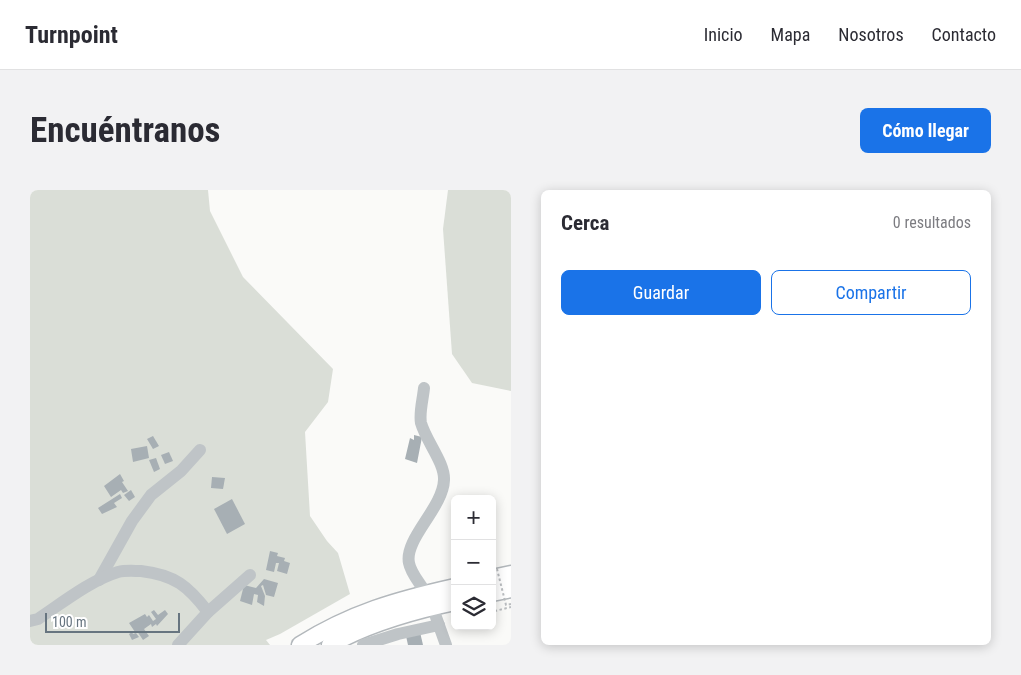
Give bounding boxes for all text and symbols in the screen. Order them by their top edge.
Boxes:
text: Turnpoint [25,21,118,49]
text: Inicio [704,24,743,45]
text: Mapa [771,24,810,45]
text: Nosotros [838,24,904,45]
text: Contacto [932,24,996,45]
button: Cómo llegar [860,108,991,153]
text: Encuéntranos [30,110,221,151]
text: Cerca [561,211,609,235]
text: 0 resultados [893,213,971,232]
button: Guardar [561,270,761,315]
button: Compartir [771,270,971,315]
map controls [451,495,496,630]
button: + [451,495,496,540]
button: − [451,540,496,585]
button: layers [451,585,496,630]
scale bar [45,610,180,633]
text: 100 m [52,614,87,630]

